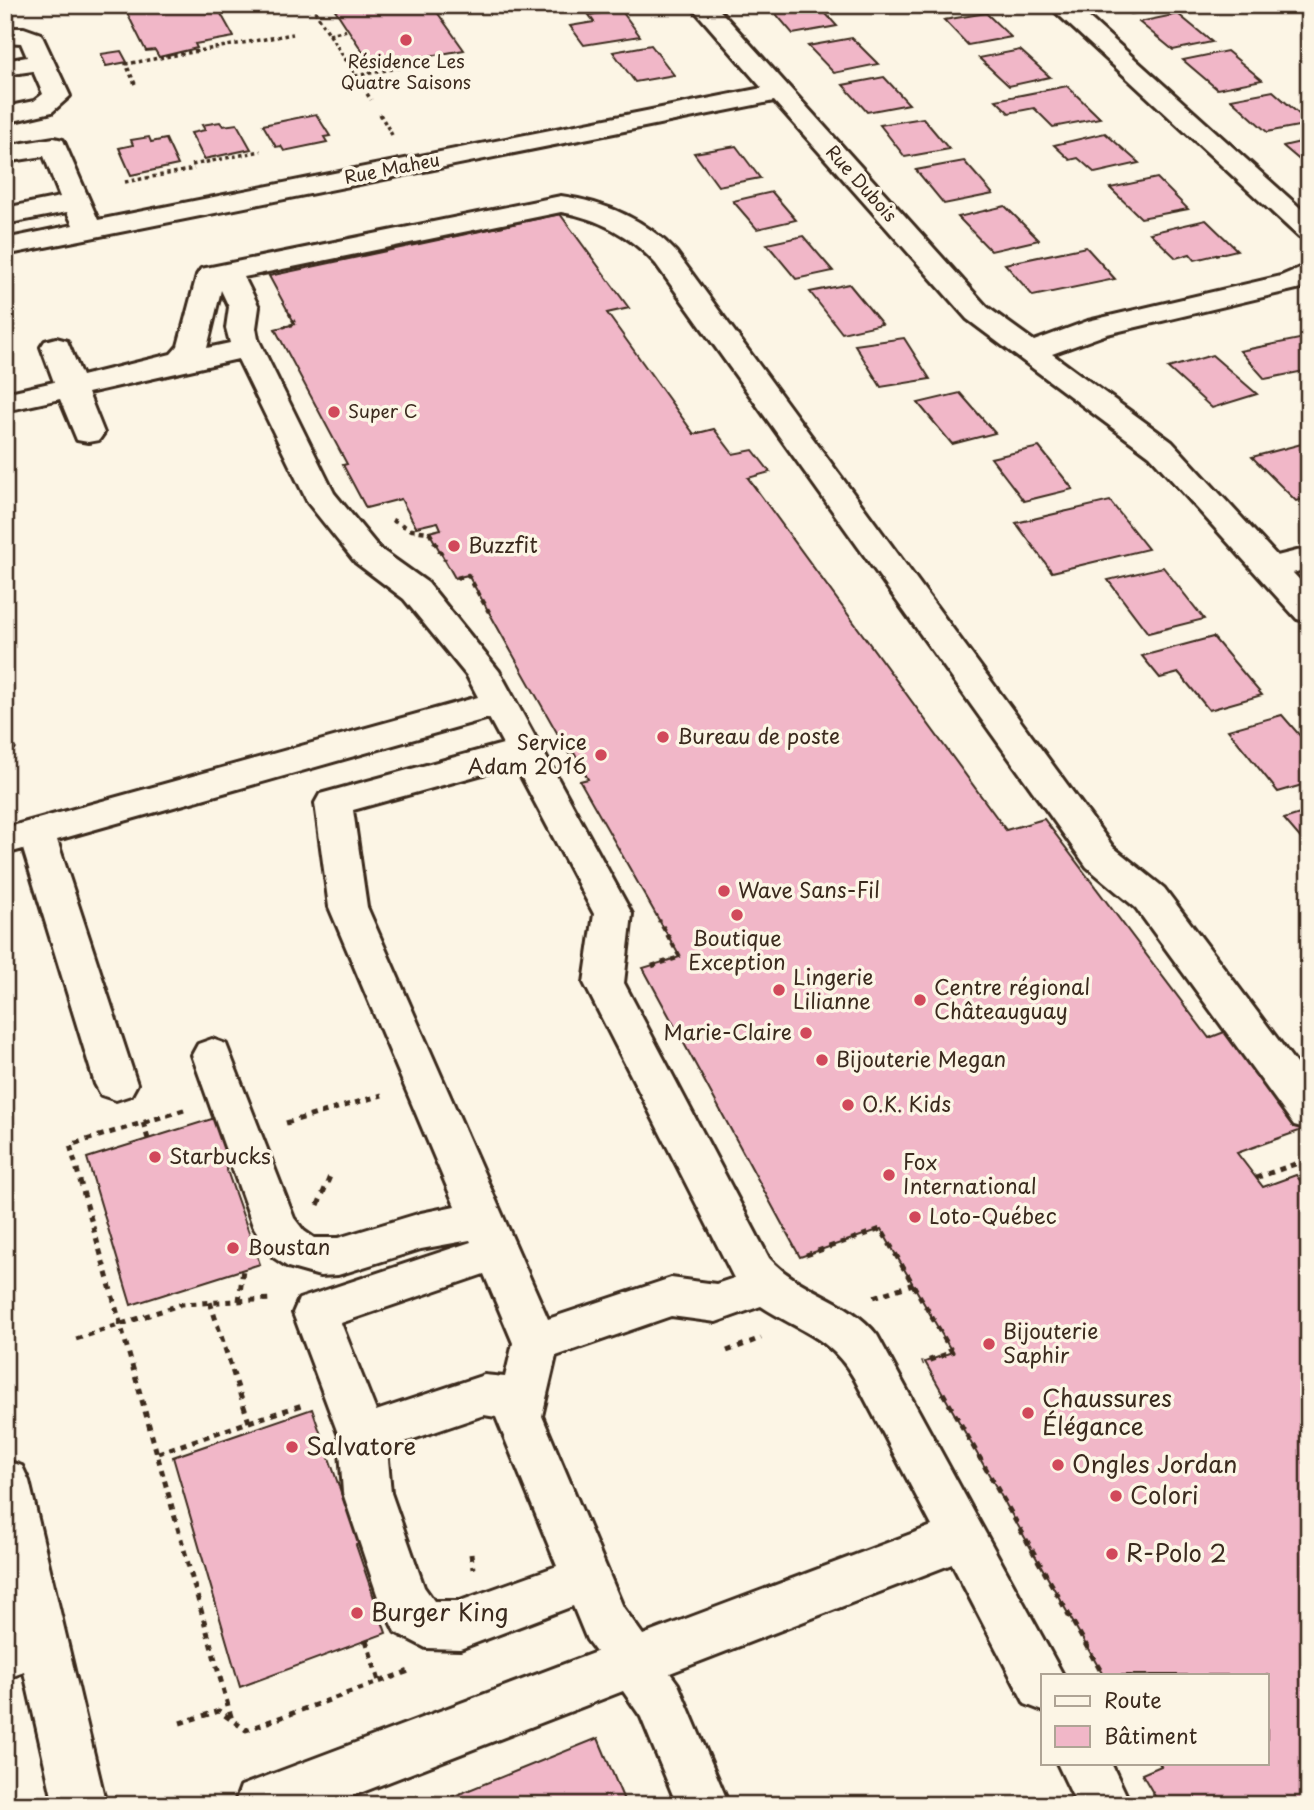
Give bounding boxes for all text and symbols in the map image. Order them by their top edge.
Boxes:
marker: Résidence Les Quatre Saisons [398,32,414,48]
place label: Résidence Les Quatre Saisons [341,47,471,95]
street label: Rue Dubois [820,139,904,227]
street label: Rue Maheu [342,145,442,190]
place label: Super C [348,397,418,424]
marker: Super C [326,404,342,420]
place label: Buzzfit [468,528,538,560]
marker: Buzzfit [446,538,462,554]
place label: Bureau de poste [677,719,840,751]
place label: Service Adam 2016 [468,725,587,781]
marker: Bureau de poste [655,729,671,745]
marker: Service Adam 2016 [593,747,609,763]
place label: Wave Sans-Fil [738,873,880,905]
marker: Wave Sans-Fil [716,883,732,899]
marker: Boutique Exception [729,907,745,923]
place label: Boutique Exception [688,921,786,977]
place label: Lingerie Lilianne [793,960,873,1016]
place label: Centre régional Châteauguay [934,970,1090,1026]
marker: Lingerie Lilianne [771,982,787,998]
marker: Centre régional Châteauguay [912,992,928,1008]
place label: Marie-Claire [663,1015,792,1047]
marker: Marie-Claire [798,1025,814,1041]
place label: Bijouterie Megan [836,1042,1006,1074]
marker: Bijouterie Megan [814,1052,830,1068]
place label: O.K. Kids [862,1087,951,1119]
marker: O.K. Kids [840,1097,856,1113]
place label: Starbucks [169,1139,271,1171]
place label: Fox International [903,1145,1037,1201]
marker: Starbucks [147,1149,163,1165]
marker: Fox International [881,1167,897,1183]
place label: Loto-Québec [929,1199,1057,1231]
marker: Loto-Québec [907,1209,923,1225]
place label: Boustan [247,1230,330,1262]
marker: Boustan [225,1240,241,1256]
place label: Bijouterie Saphir [1003,1314,1098,1370]
marker: Bijouterie Saphir [981,1336,997,1352]
place label: Chaussures Élégance [1042,1379,1172,1443]
marker: Chaussures Élégance [1020,1405,1036,1421]
place label: Salvatore [306,1427,416,1463]
marker: Salvatore [284,1439,300,1455]
place label: Ongles Jordan [1072,1445,1237,1481]
marker: Ongles Jordan [1050,1457,1066,1473]
place label: Colori [1130,1476,1199,1512]
marker: Colori [1108,1488,1124,1504]
place label: R-Polo 2 [1126,1534,1227,1570]
marker: R-Polo 2 [1104,1546,1120,1562]
place label: Burger King [371,1593,509,1629]
marker: Burger King [349,1605,365,1621]
legend [1041,1674,1268,1764]
text: Route [1104,1683,1162,1715]
text: Bâtiment [1104,1719,1197,1751]

